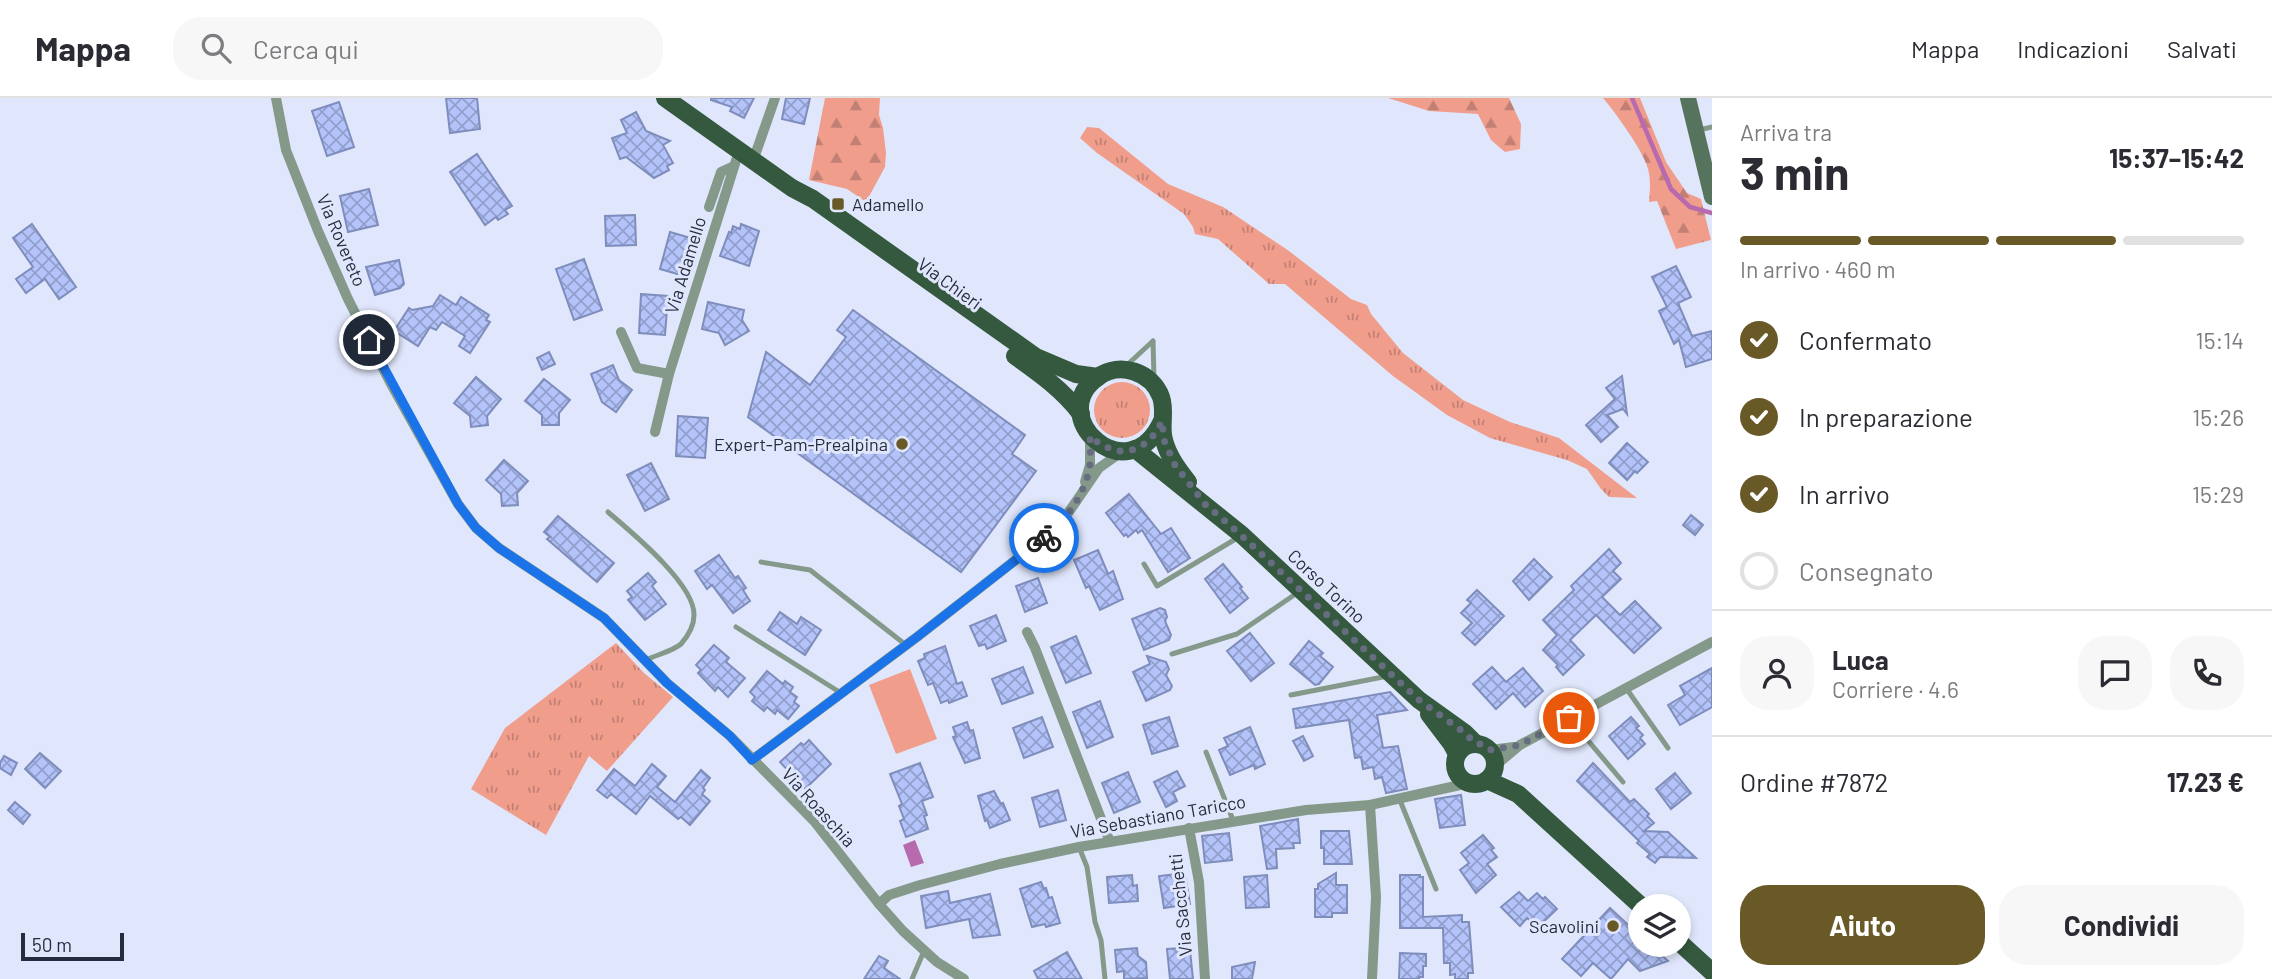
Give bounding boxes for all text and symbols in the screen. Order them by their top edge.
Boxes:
search box [173,17,663,80]
text: Mappa [35,28,131,68]
icon: search [197,29,235,67]
text: Cerca qui [253,33,359,64]
text: Mappa [1911,34,1979,63]
text: Indicazioni [2017,34,2129,63]
text: Salvati [2167,34,2237,63]
text: Arriva tra [1740,118,1832,146]
text: 15:37–15:42 [2109,142,2244,173]
text: 3 min [1740,144,1849,199]
street label: Via Rovereto [313,190,371,290]
place label: Adamello [852,193,924,215]
marker: Adamello [830,196,846,212]
street label: Via Adamello [660,214,710,316]
street label: Via Chieri [914,252,986,314]
text: In arrivo · 460 m [1740,255,1896,283]
pin [339,310,399,370]
icon: home [350,321,388,359]
icon: check [1740,321,1778,359]
text: Confermato [1799,324,1932,355]
text: 15:14 [2196,326,2244,354]
icon: check [1740,398,1778,436]
text: In preparazione [1799,401,1973,432]
text: 15:26 [2192,403,2244,431]
place label: Expert-Pam-Prealpina [714,433,888,455]
marker: Expert-Pam-Prealpina [894,436,910,452]
icon: check [1740,475,1778,513]
text: In arrivo [1799,478,1890,509]
text: 15:29 [2192,480,2244,508]
courier [1009,503,1079,573]
icon: bike [1025,519,1063,557]
street label: Corso Torino [1283,544,1371,628]
text: Consegnato [1799,555,1934,586]
button: person [1740,636,1814,710]
button: chat [2078,636,2152,710]
button: phone [2170,636,2244,710]
text: Luca [1832,644,1889,675]
text: Corriere · 4.6 [1832,675,1959,703]
pin [1539,688,1599,748]
icon: bag [1550,699,1588,737]
street label: Via Roaschia [778,763,860,851]
text: Ordine #7872 [1740,766,1888,797]
text: 17.23 € [2167,766,2244,797]
street label: Via Sebastiano Taricco [1069,790,1247,842]
street label: Via Sacchetti [1164,853,1196,957]
button: Aiuto [1740,885,1985,965]
button: Condividi [1999,885,2244,965]
map controls [1628,894,1691,957]
button: layers [1628,894,1691,957]
place label: Scavolini [1529,915,1599,937]
marker: Scavolini [1605,918,1621,934]
scale bar [21,930,124,962]
text: 50 m [32,933,72,956]

